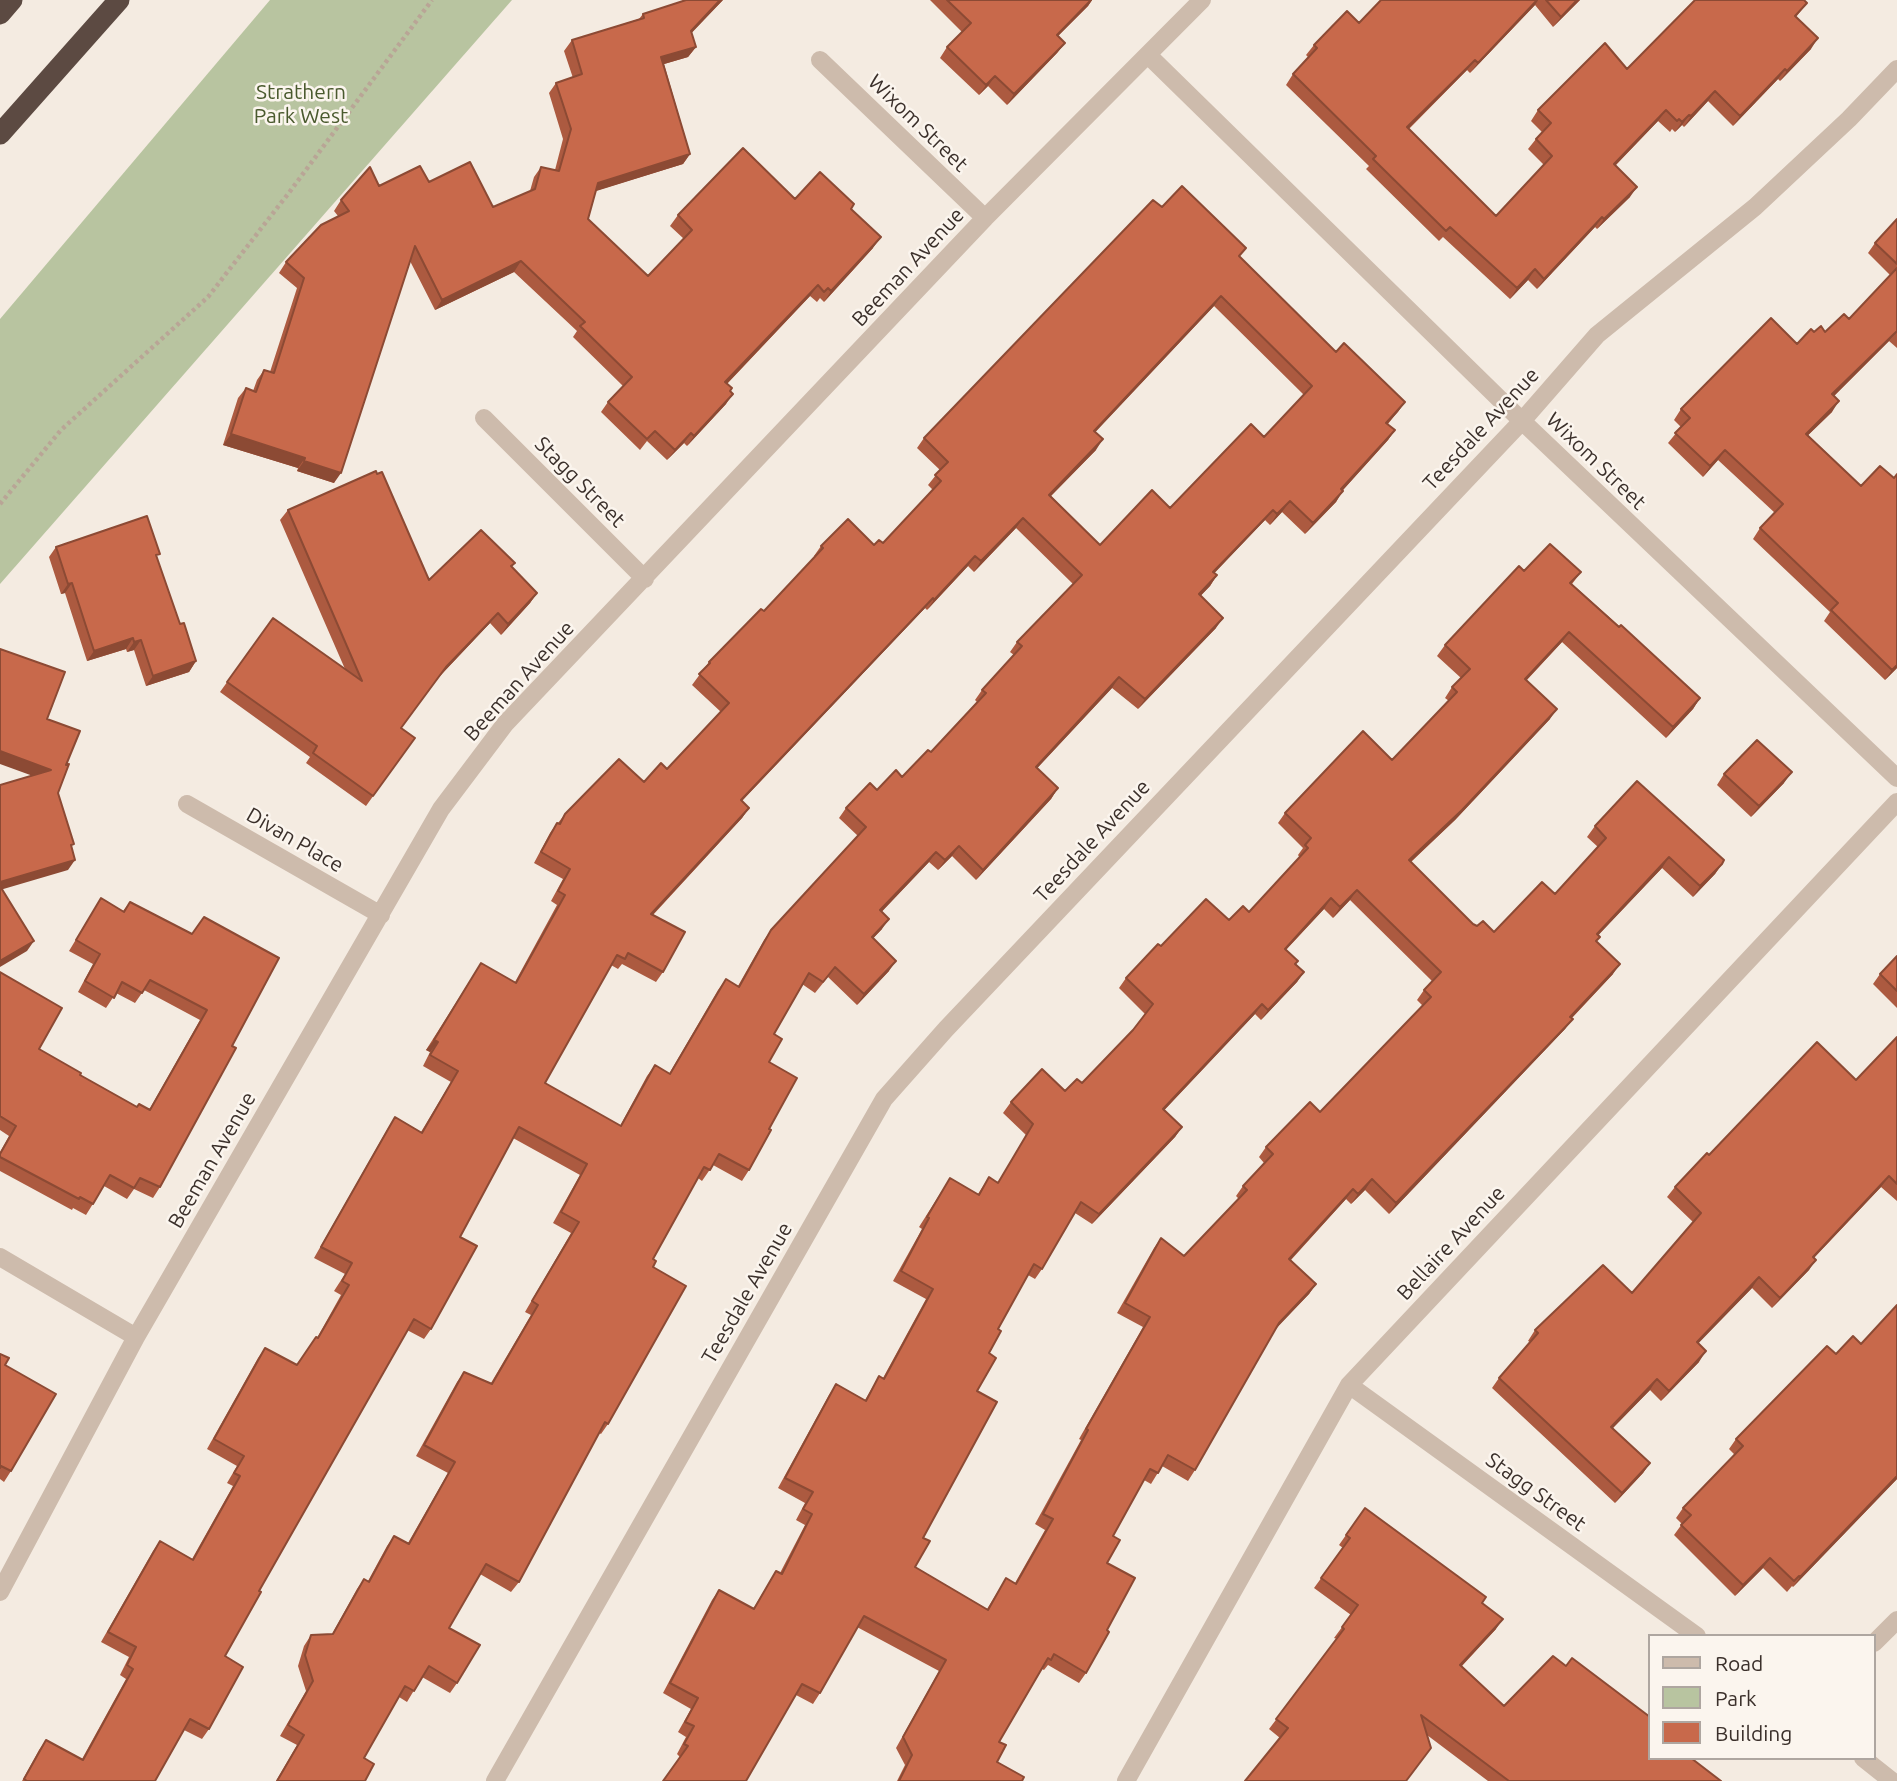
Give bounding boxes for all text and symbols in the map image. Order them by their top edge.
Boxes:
street label: Wixom Street [863,69,973,177]
park label: Strathern Park West [254,79,348,129]
street label: Beeman Avenue [847,202,969,332]
street label: Teesdale Avenue [1418,362,1544,496]
street label: Wixom Street [1541,407,1651,515]
street label: Stagg Street [530,432,630,532]
street label: Beeman Avenue [458,616,580,746]
street label: Teesdale Avenue [1029,774,1155,908]
street label: Divan Place [242,802,348,878]
street label: Beeman Avenue [163,1087,261,1233]
street label: Bellaire Avenue [1392,1181,1510,1305]
street label: Teesdale Avenue [696,1218,798,1368]
street label: Stagg Street [1481,1447,1591,1537]
legend [1648,1634,1876,1760]
text: Road [1715,1651,1763,1675]
text: Park [1715,1686,1757,1710]
text: Building [1715,1721,1792,1745]

